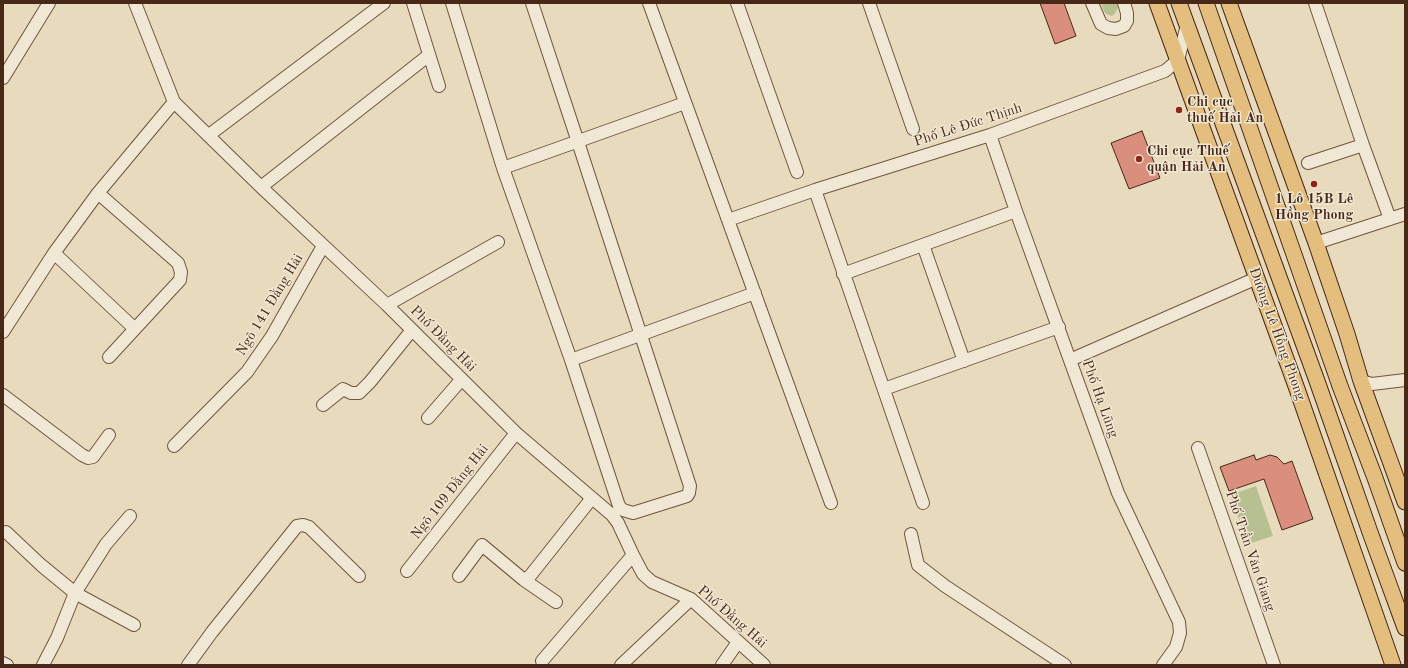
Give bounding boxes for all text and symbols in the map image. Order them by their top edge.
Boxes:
place label: Chi cục thuế Hải An [1187,94,1263,126]
street label: Phố Lê Đức Thịnh [912,100,1024,150]
marker: Chi cục thuế Hải An [1174,105,1184,115]
place label: Chi cục Thuế quận Hải An [1147,143,1229,176]
marker: Chi cục Thuế quận Hải An [1134,154,1144,164]
marker: 1 Lô 15B Lê Hồng Phong [1309,179,1319,189]
place label: 1 Lô 15B Lê Hồng Phong [1275,191,1353,224]
street label: Ngõ 141 Đằng Hải [233,251,307,359]
street label: Đường Lê Hồng Phong [1245,265,1309,403]
street label: Phố Đằng Hải [407,303,479,375]
street label: Phố Hạ Lũng [1078,358,1122,440]
street label: Ngõ 109 Đằng Hải [408,441,492,543]
street label: Phố Trần Văn Giang [1221,488,1279,614]
street label: Phố Đằng Hải [694,582,770,652]

